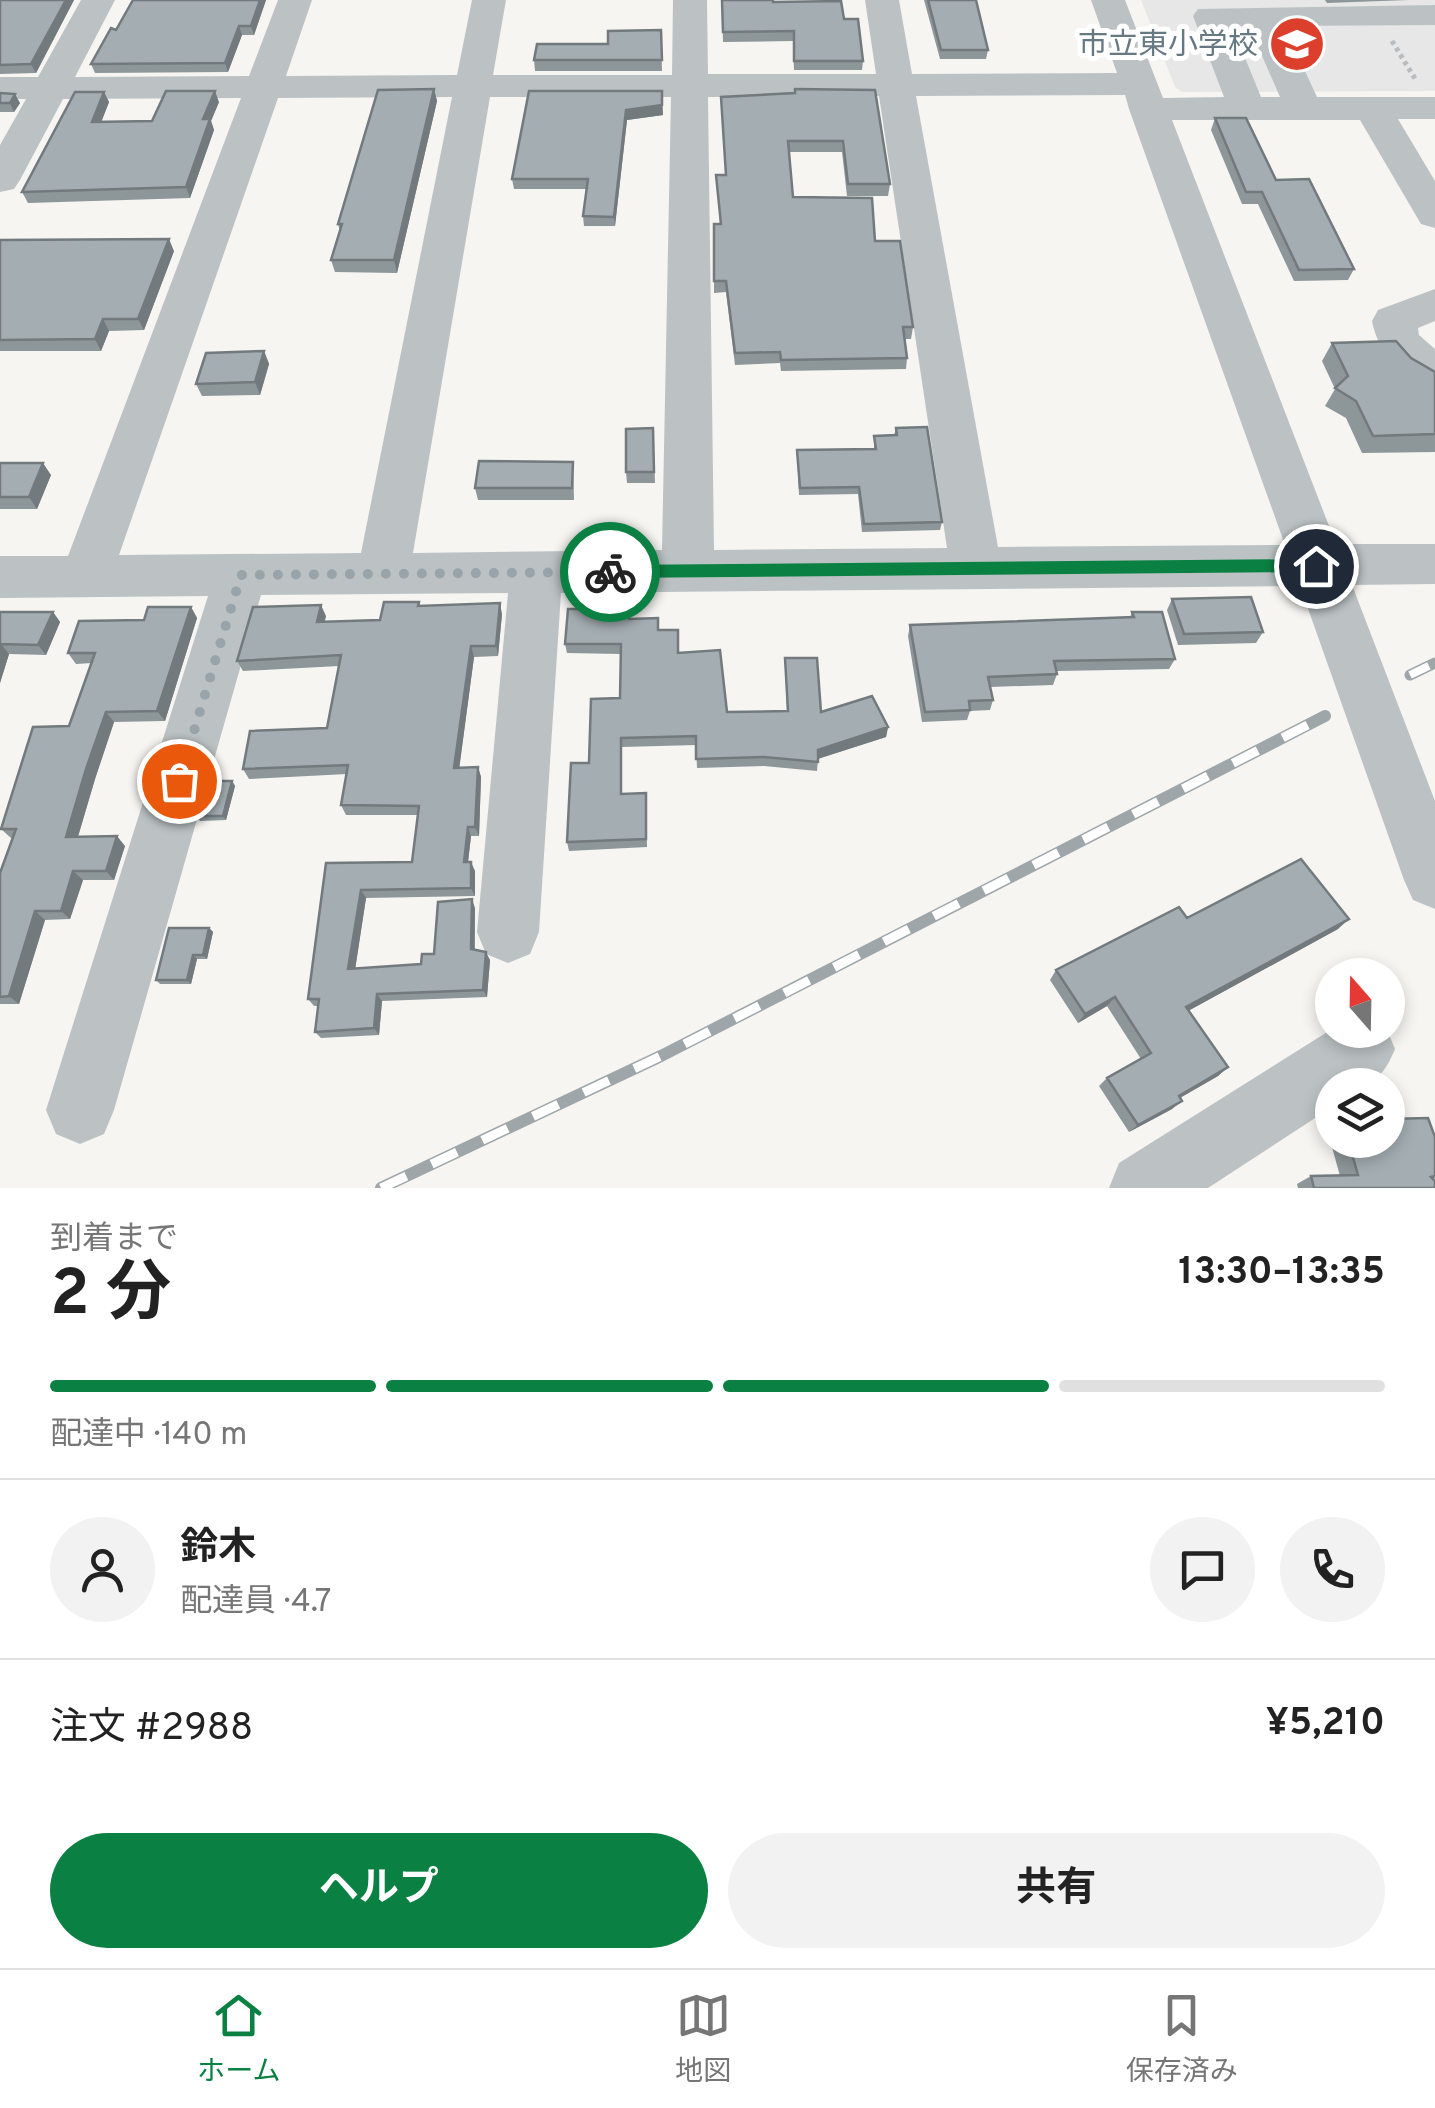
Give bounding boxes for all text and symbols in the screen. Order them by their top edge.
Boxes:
school or university icon: 市立東小学校 [1267,14,1327,74]
place label: 市立東小学校 [1078,28,1258,65]
courier [560,522,660,622]
pin [1274,524,1359,609]
icon: home [1289,539,1344,594]
icon: bike [583,545,638,600]
pin [137,739,222,824]
icon: bag [152,754,207,809]
north arrow [1315,958,1405,1048]
map controls [1315,958,1405,1158]
button: layers [1315,1068,1405,1158]
text: 到着まで [50,1220,178,1260]
text: 13:30–13:35 [1178,1249,1385,1298]
text: 2 分 [50,1256,171,1338]
text: 配達中 · 140 m [50,1416,247,1456]
button: person [50,1517,155,1622]
button: chat [1150,1517,1255,1622]
button: phone [1280,1517,1385,1622]
text: 鈴木 [180,1525,256,1574]
text: 配達員 · 4.7 [180,1583,332,1623]
text: ¥5,210 [1266,1700,1385,1749]
text: 注文 #2988 [50,1705,253,1754]
button: ヘルプ [50,1833,708,1948]
button: 共有 [728,1833,1385,1948]
tab: ホーム [197,1988,280,2091]
tab: 地図 [675,1988,731,2091]
tab: 保存済み [1126,1988,1238,2091]

